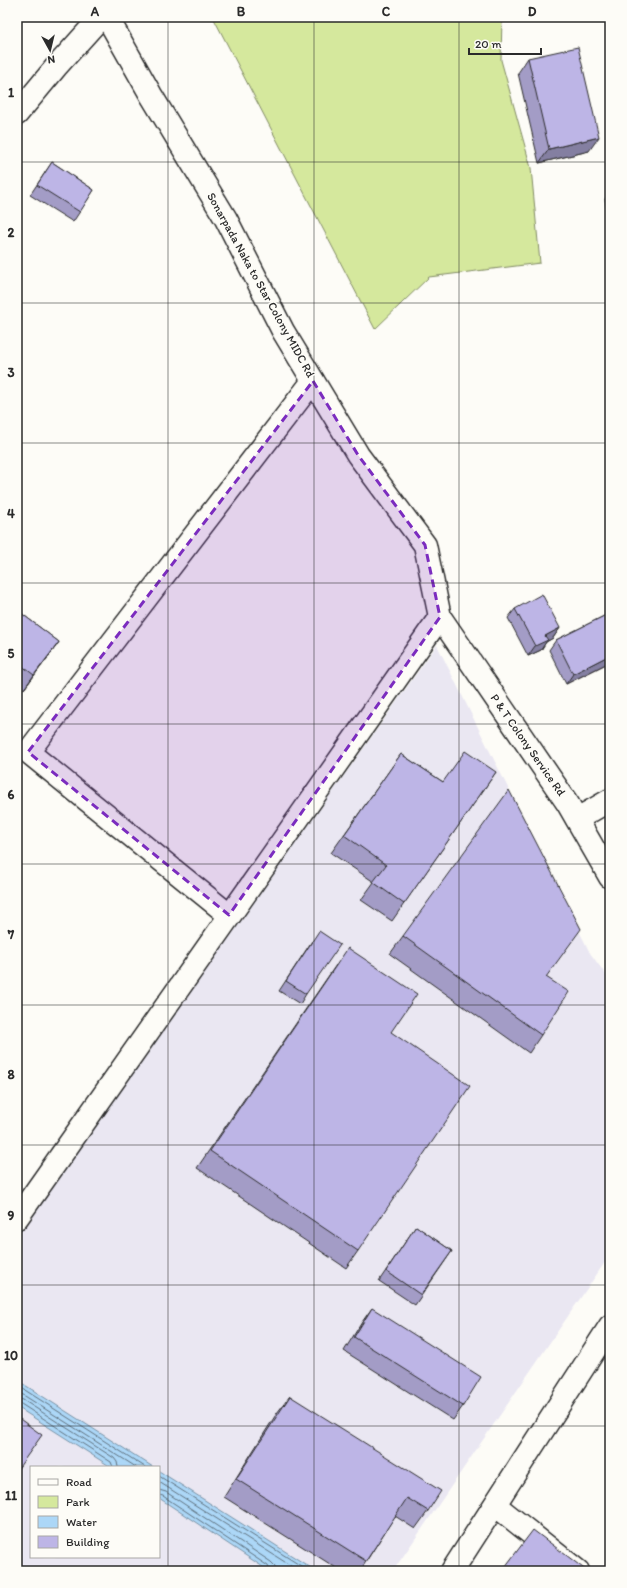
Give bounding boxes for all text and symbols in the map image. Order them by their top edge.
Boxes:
text: A [90,4,100,19]
text: B [237,4,246,19]
text: C [382,4,391,19]
text: D [528,4,537,19]
north arrow [30,30,70,70]
scale bar [469,30,541,56]
text: 20 m [475,37,502,51]
text: N [47,52,56,66]
text: 1 [8,85,14,100]
street label: Sonarpada Naka to Star Colony MIDC Rd [204,190,318,380]
text: 2 [8,225,15,240]
text: 3 [7,365,15,380]
text: 4 [7,506,15,521]
text: 5 [8,646,15,661]
street label: P & T Colony Service Rd [487,691,569,799]
text: 6 [8,787,15,802]
text: 7 [7,927,15,942]
text: 8 [7,1067,15,1082]
text: 9 [8,1208,15,1223]
text: 10 [4,1348,18,1363]
legend [30,1466,160,1558]
text: Road [66,1475,92,1489]
text: 11 [5,1488,17,1503]
text: Park [66,1495,90,1509]
text: Water [66,1515,97,1529]
text: Building [66,1535,110,1549]

